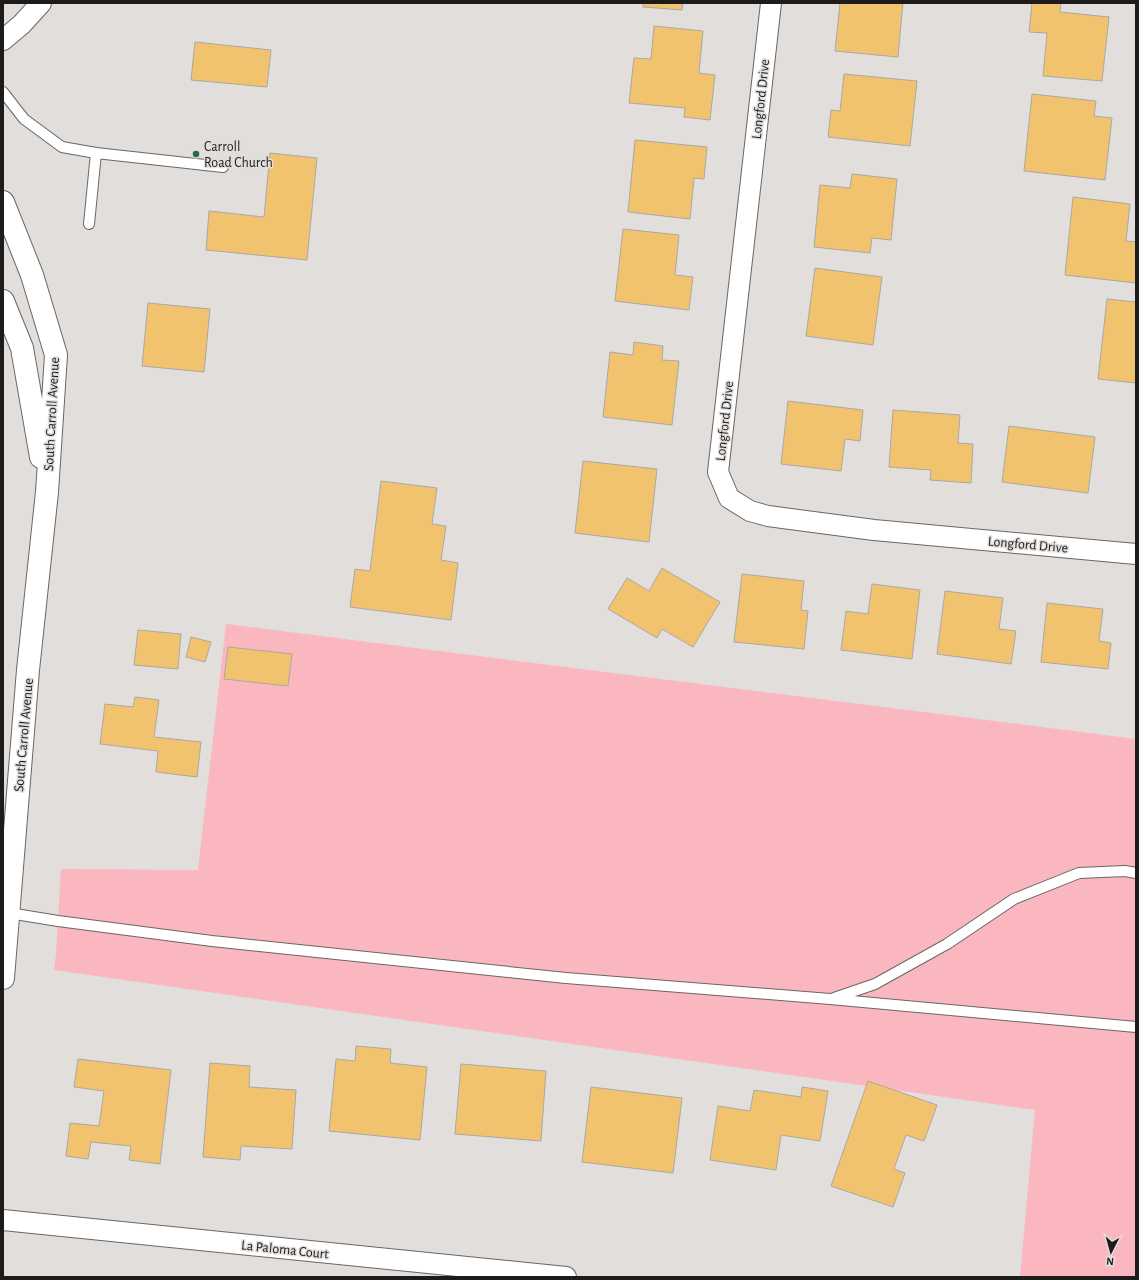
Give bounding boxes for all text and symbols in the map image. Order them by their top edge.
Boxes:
street label: Longford Drive [750,58,772,140]
place label: Carroll Road Church [204,140,273,170]
marker: Carroll Road Church [191,149,201,159]
street label: South Carroll Avenue [42,357,62,471]
street label: Longford Drive [714,380,736,462]
street label: Longford Drive [987,535,1069,555]
street label: South Carroll Avenue [12,678,36,792]
north arrow [1091,1232,1131,1272]
street label: La Paloma Court [240,1238,330,1262]
text: N [1106,1256,1114,1267]

